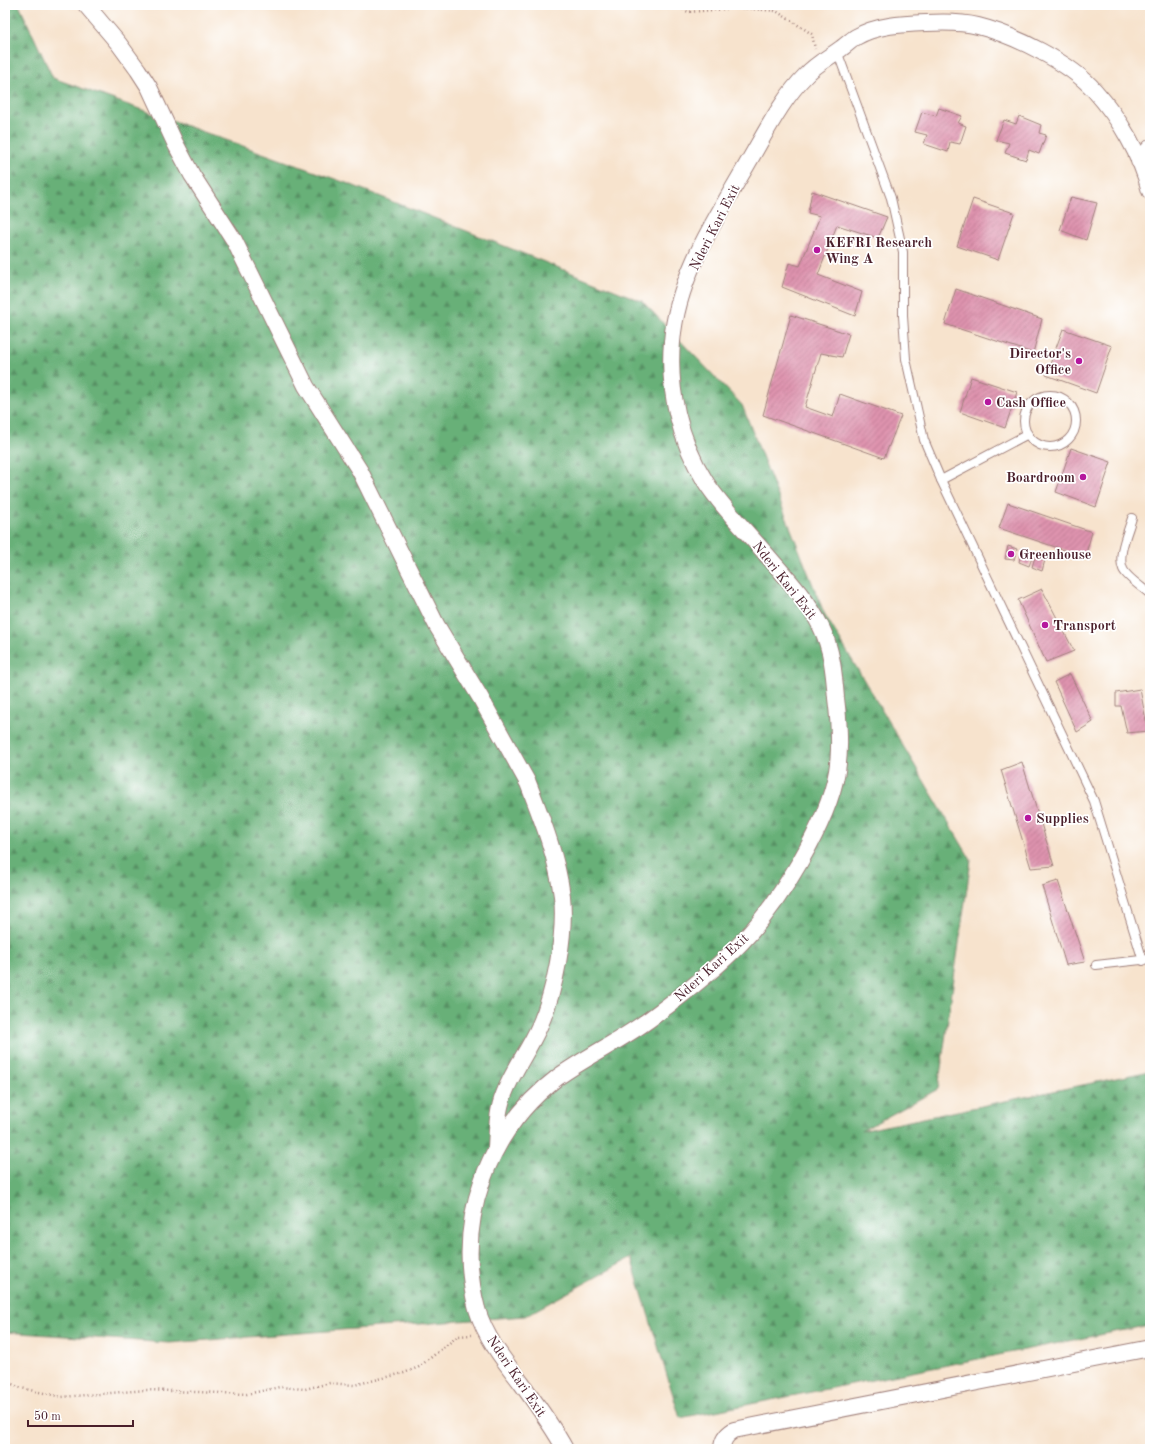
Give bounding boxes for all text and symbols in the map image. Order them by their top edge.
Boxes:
street label: Nderi Kari Exit [687,182,743,273]
place label: KEFRI Research Wing A [825,236,932,266]
marker: KEFRI Research Wing A [812,245,822,255]
place label: Director's Office [1009,347,1071,377]
marker: Director's Office [1074,356,1084,366]
place label: Cash Office [996,396,1066,410]
marker: Cash Office [983,397,993,407]
place label: Boardroom [1006,471,1075,485]
marker: Boardroom [1078,472,1088,482]
street label: Nderi Kari Exit [750,539,819,622]
place label: Greenhouse [1019,548,1091,562]
marker: Greenhouse [1006,549,1016,559]
place label: Transport [1053,619,1116,633]
marker: Transport [1040,620,1050,630]
place label: Supplies [1036,812,1089,826]
marker: Supplies [1023,813,1033,823]
street label: Nderi Kari Exit [672,931,752,1005]
street label: Nderi Kari Exit [484,1333,548,1420]
scale bar [28,1402,133,1428]
text: 50 m [34,1410,61,1423]

